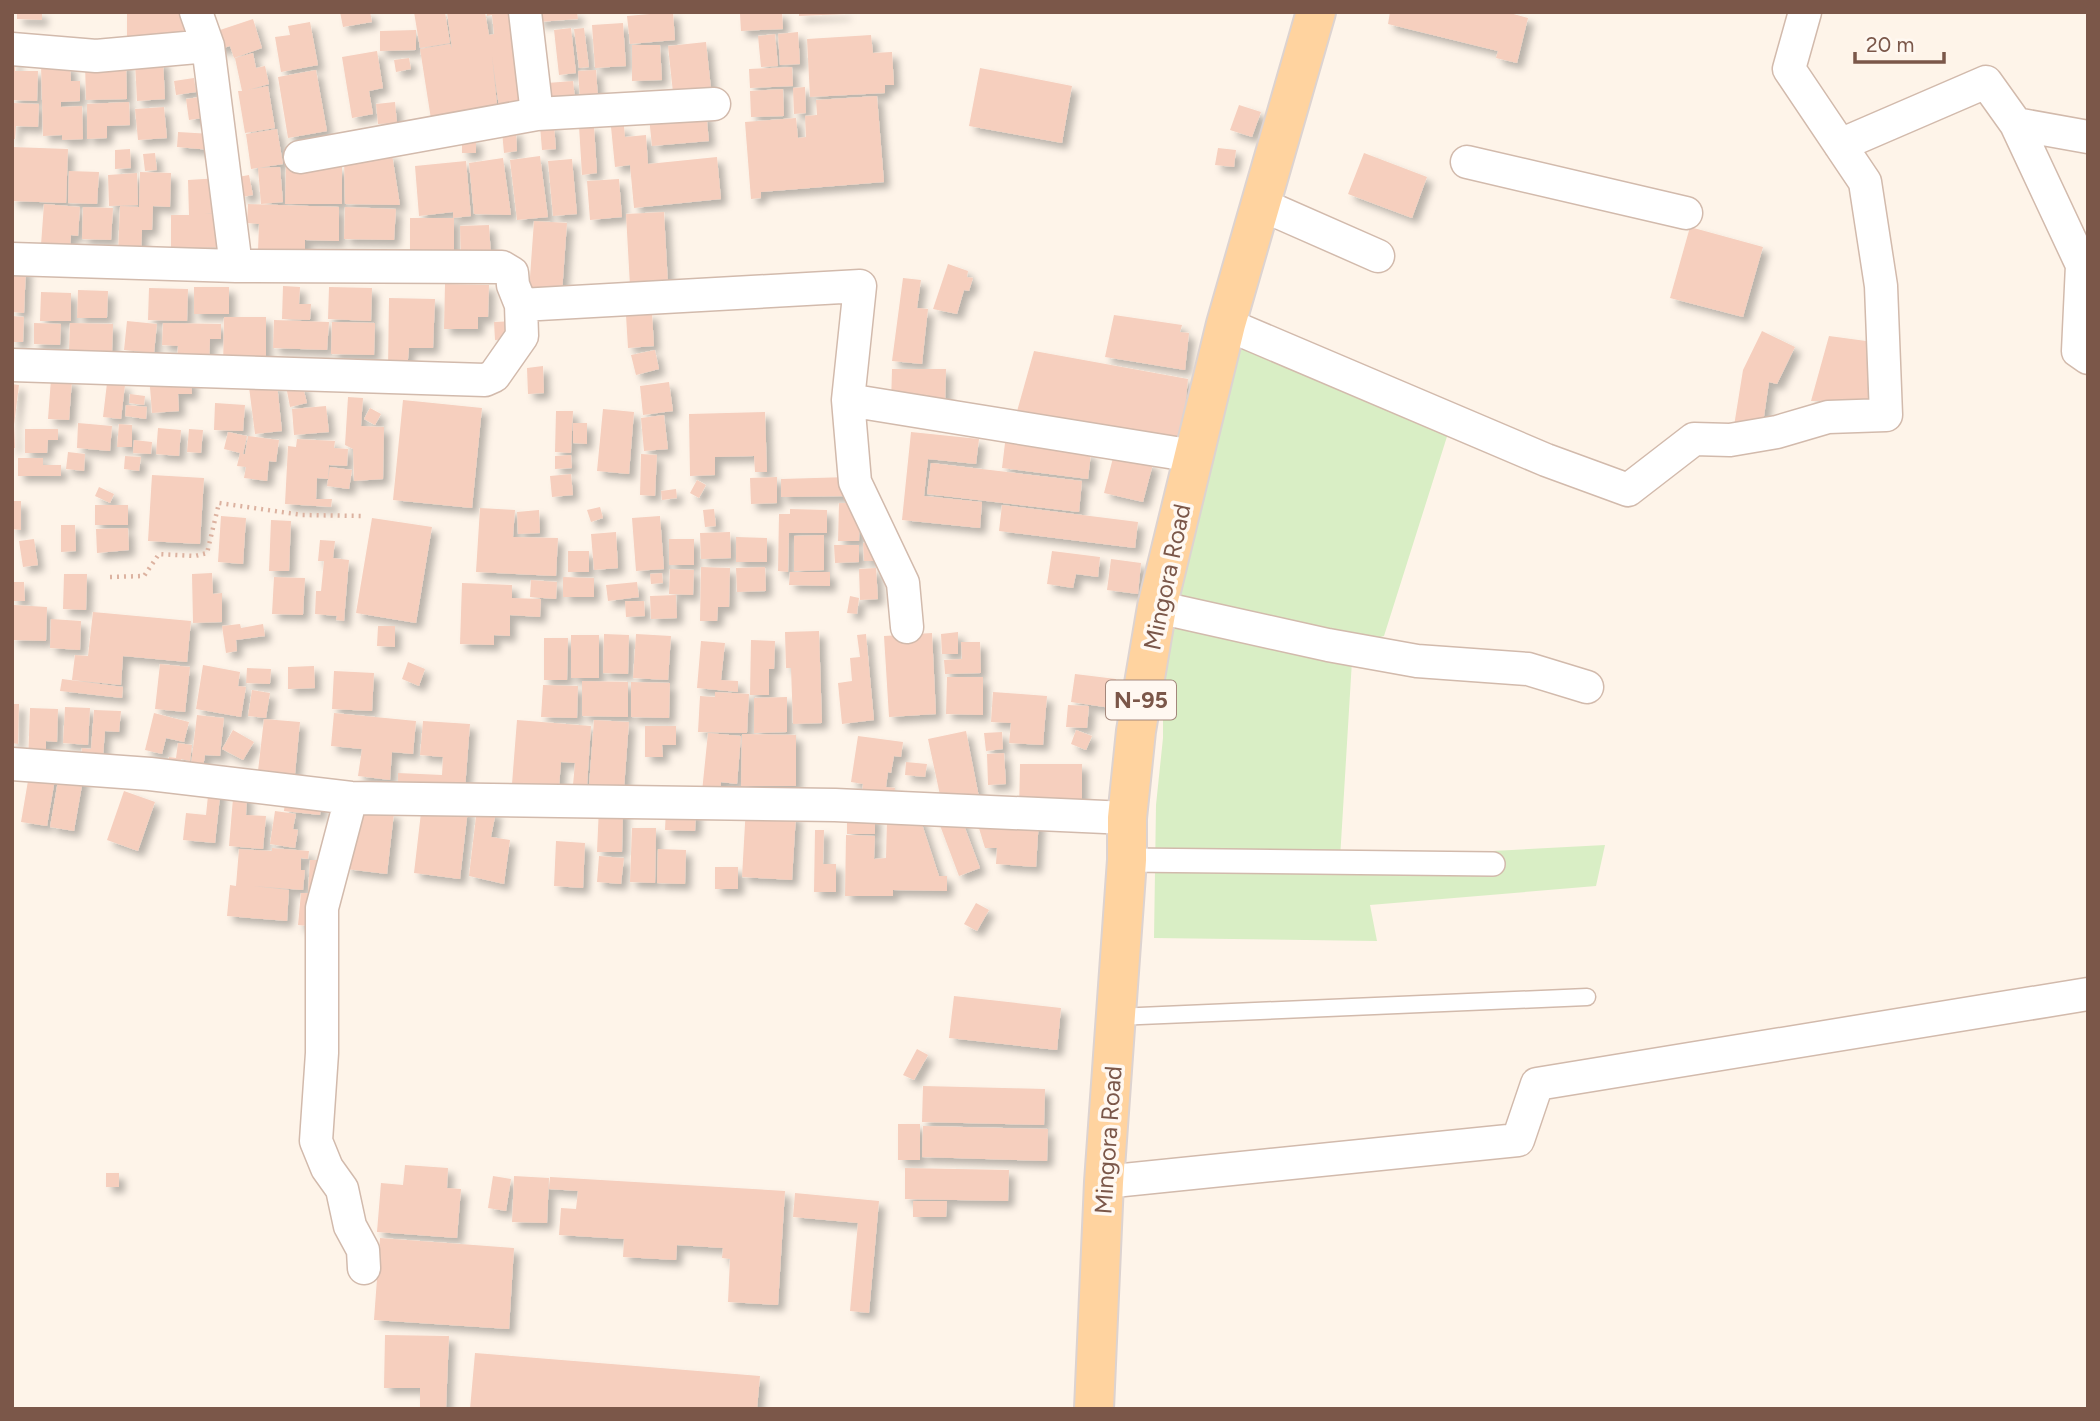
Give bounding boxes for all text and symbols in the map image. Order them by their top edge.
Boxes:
scale bar [1855,21,1944,65]
text: 20 m [1866,32,1914,57]
street label: Mingora Road [1137,501,1197,653]
road number: N-95 [1106,680,1176,720]
street label: Mingora Road [1088,1065,1128,1215]

